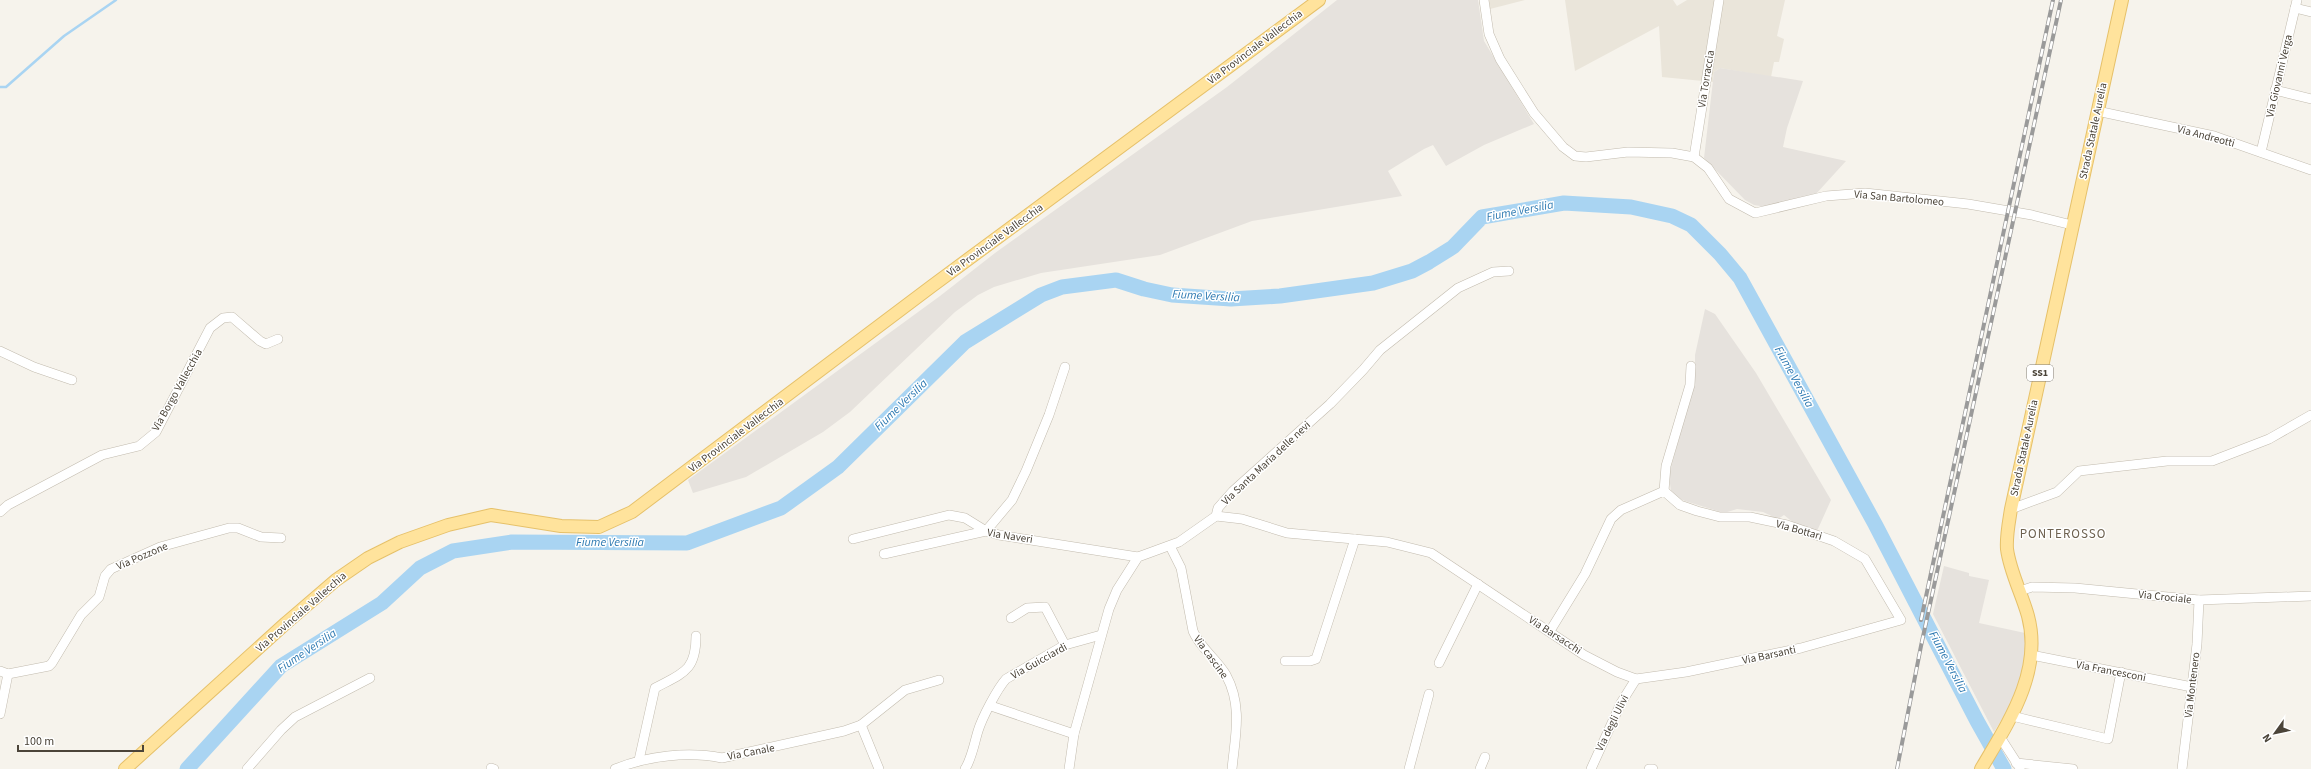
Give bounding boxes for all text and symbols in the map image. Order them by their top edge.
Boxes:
street label: Via Provinciale Vallecchia [1204,6,1306,88]
street label: Via Giovanni Verga [2262,33,2296,119]
street label: Via Torraccia [1694,49,1718,109]
street label: Strada Statale Aurelia [2075,81,2111,181]
street label: Via Andreotti [2176,121,2236,151]
street label: Via San Bartolomeo [1853,187,1945,209]
water label: Fiume Versilia [1485,196,1555,226]
street label: Via Provinciale Vallecchia [944,200,1046,280]
water label: Fiume Versilia [1172,286,1241,306]
water label: Fiume Versilia [1770,343,1818,411]
street label: Via Borgo Vallecchia [148,346,206,434]
road number: SS1 [2027,365,2053,381]
water label: Fiume Versilia [871,375,932,435]
street label: Via Provinciale Vallecchia [685,394,787,476]
street label: Strada Statale Aurelia [2006,398,2042,498]
street label: Via Santa Maria delle nevi [1218,418,1314,508]
street label: Via Bottari [1774,516,1824,544]
street label: Via Naveri [986,525,1034,547]
district label: PONTEROSSO [2020,525,2106,543]
water label: Fiume Versilia [576,534,644,551]
street label: Via Pozzone [114,538,171,574]
street label: Via Provinciale Vallecchia [252,568,350,656]
street label: Via Crociale [2138,587,2193,607]
street label: Via Barsacchi [1526,612,1584,658]
water label: Fiume Versilia [274,625,340,677]
water label: Fiume Versilia [1925,628,1972,696]
street label: Via cascine [1190,632,1232,682]
street label: Via Guicciardi [1008,639,1070,683]
street label: Via Barsanti [1741,642,1797,668]
street label: Via Montenero [2181,651,2203,719]
street label: Via Francesconi [2075,657,2147,685]
street label: Via degli Ulivi [1592,692,1632,754]
north arrow [2255,713,2295,753]
scale bar [18,727,143,753]
text: N [2259,731,2275,745]
text: 100 m [24,733,54,750]
street label: Via Canale [726,740,776,764]

